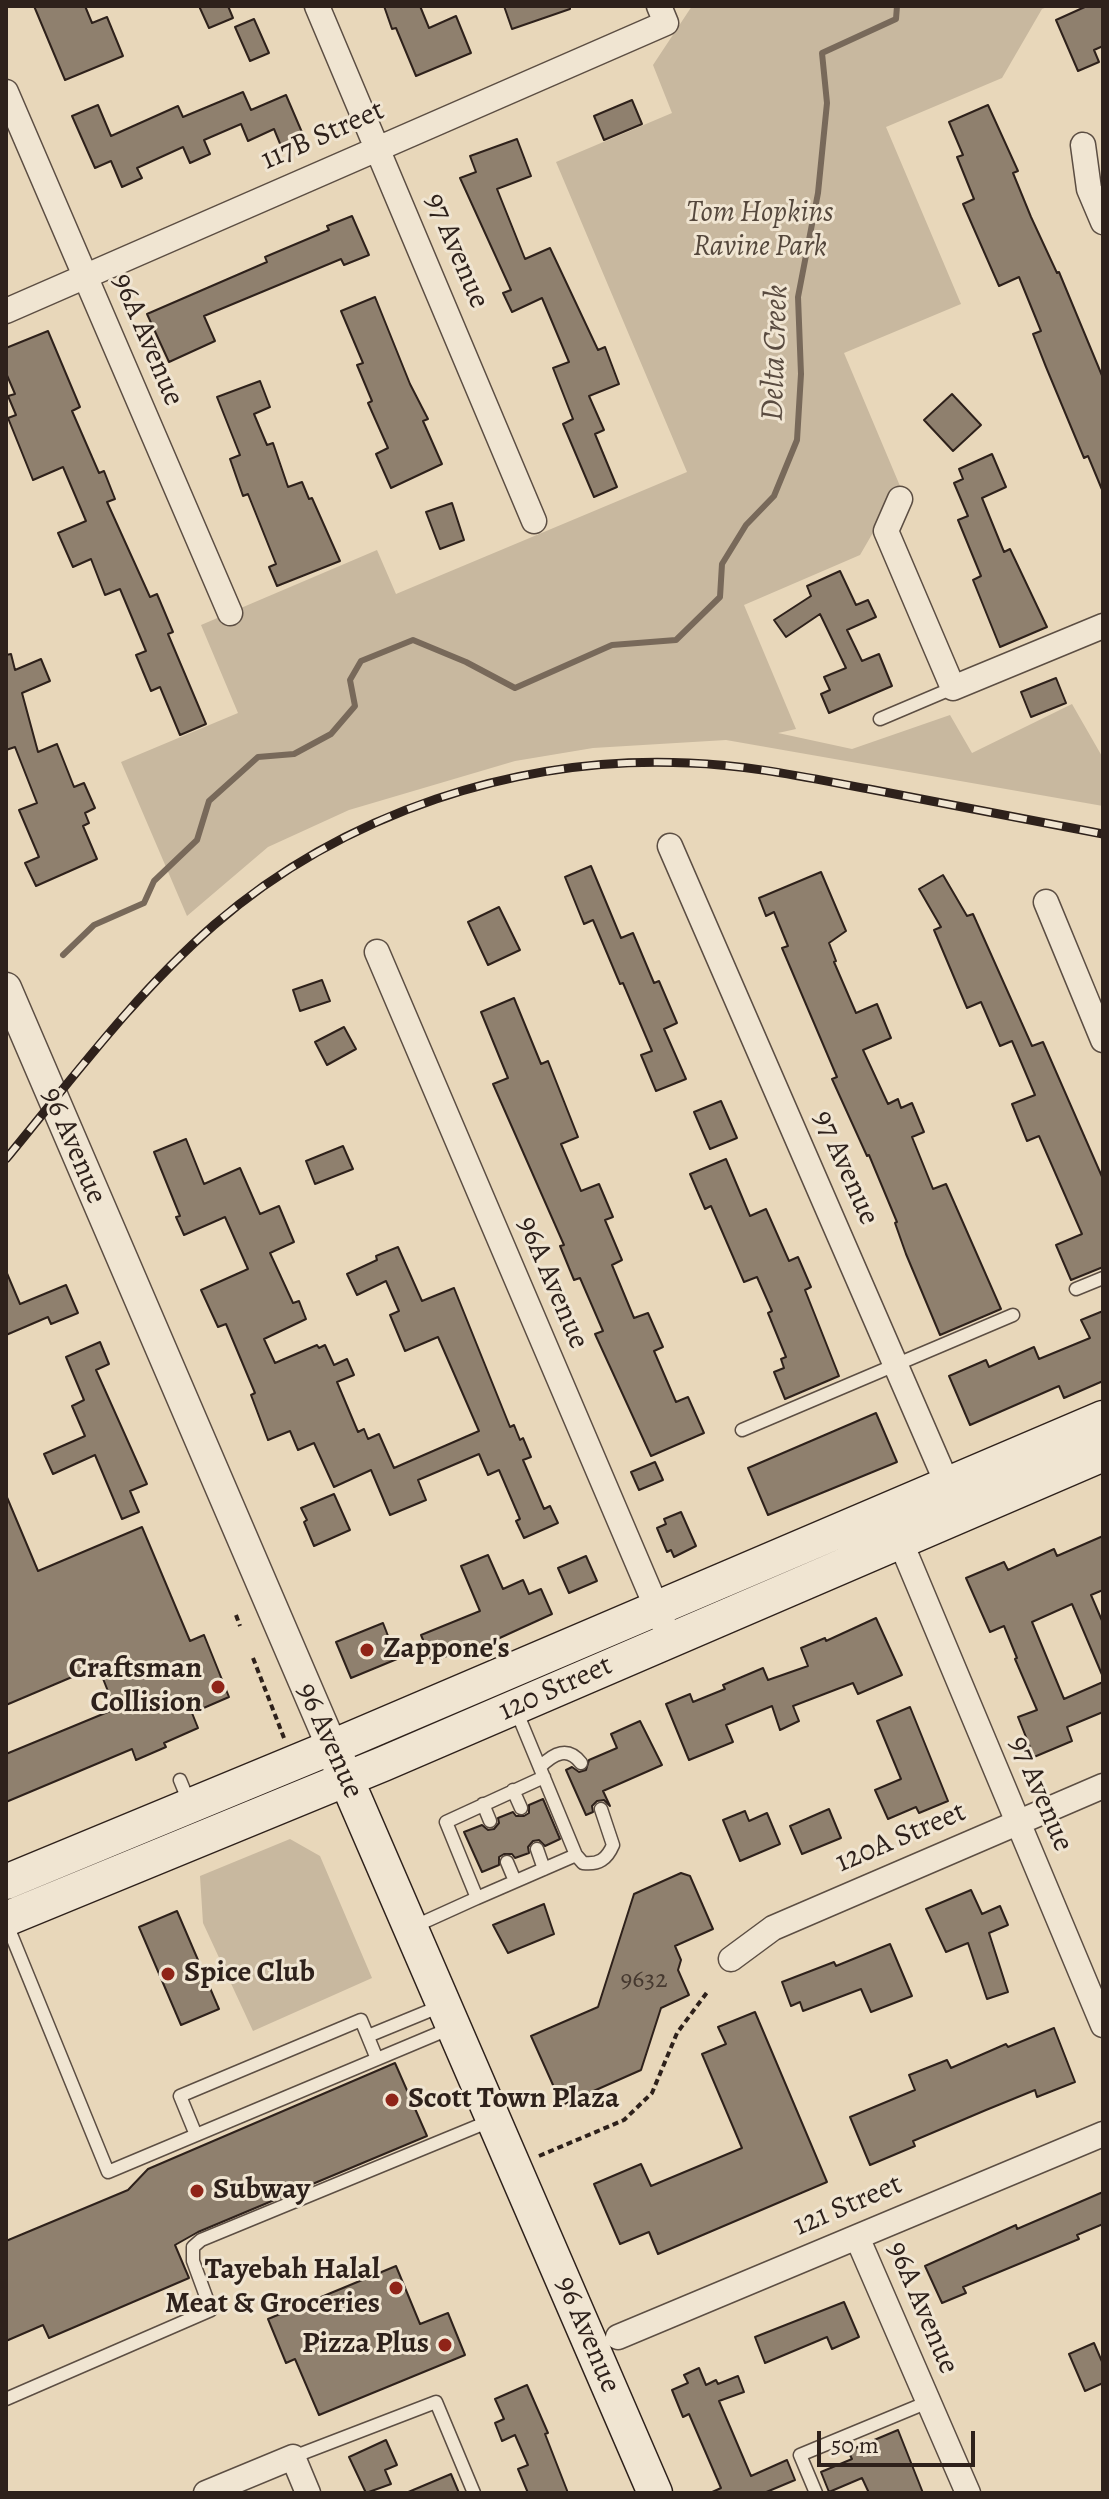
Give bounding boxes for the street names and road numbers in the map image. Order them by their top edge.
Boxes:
street label: 117B Street [256,93,390,179]
street label: 97 Avenue [416,188,496,314]
street label: 96A Avenue [103,268,191,412]
street label: 96 Avenue [32,1082,114,1210]
street label: 97 Avenue [804,1105,886,1231]
street label: 96A Avenue [508,1211,596,1355]
street label: 120 Street [494,1648,618,1730]
street label: 96 Avenue [288,1678,370,1804]
street label: 97 Avenue [1000,1731,1080,1857]
street label: 120A Street [831,1795,971,1881]
street label: 121 Street [788,2167,908,2245]
street label: 96A Avenue [878,2236,966,2380]
street label: 96 Avenue [546,2271,628,2399]

